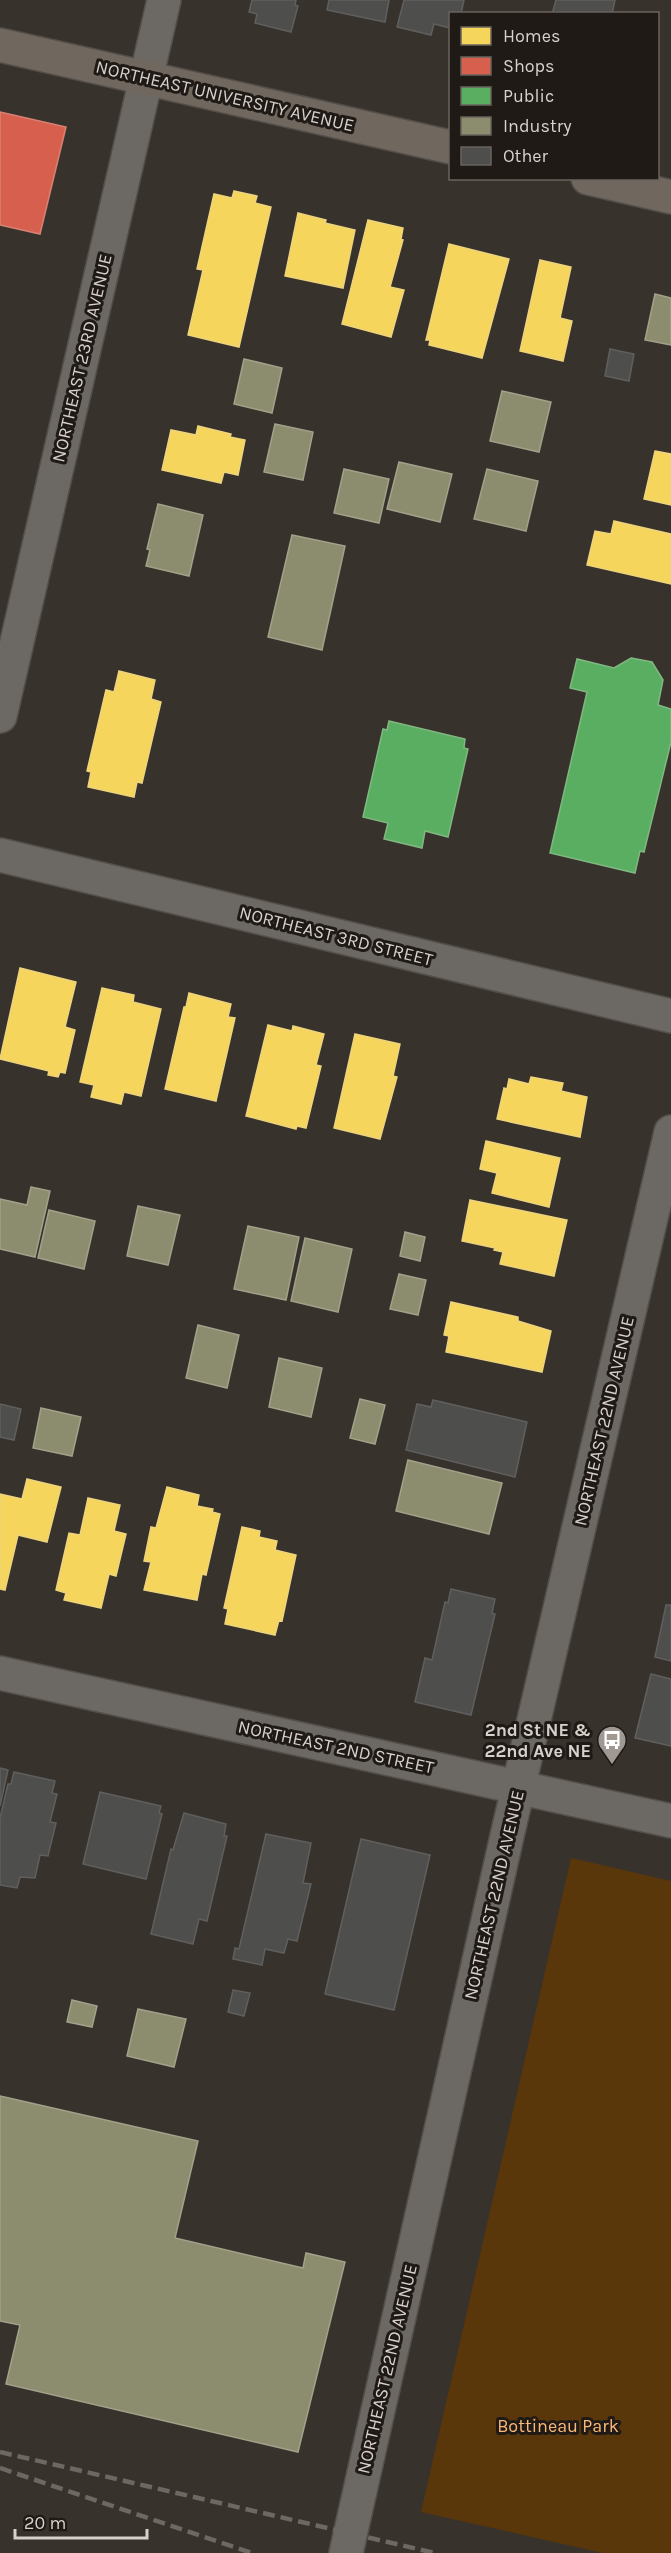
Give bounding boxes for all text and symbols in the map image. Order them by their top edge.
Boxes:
legend [449,12,659,180]
text: Homes [503,25,560,47]
text: Shops [503,55,555,77]
street label: NORTHEAST UNIVERSITY AVENUE [94,56,356,136]
text: Public [503,85,554,107]
text: Industry [503,115,572,137]
text: Other [503,145,548,167]
street label: NORTHEAST 23RD AVENUE [47,252,117,464]
street label: NORTHEAST 3RD STREET [237,901,435,971]
street label: NORTHEAST 22ND AVENUE [569,1314,639,1528]
street label: NORTHEAST 2ND STREET [236,1715,436,1779]
place label: 2nd St NE & 22nd Ave NE [485,1719,591,1762]
bus stop icon: 2nd St NE & 22nd Ave NE [596,1724,628,1766]
street label: NORTHEAST 22ND AVENUE [459,1788,529,2002]
street label: NORTHEAST 22ND AVENUE [352,2262,422,2476]
park label: Bottineau Park [497,2415,619,2437]
scale bar [15,2502,147,2540]
text: 20 m [24,2512,66,2534]

